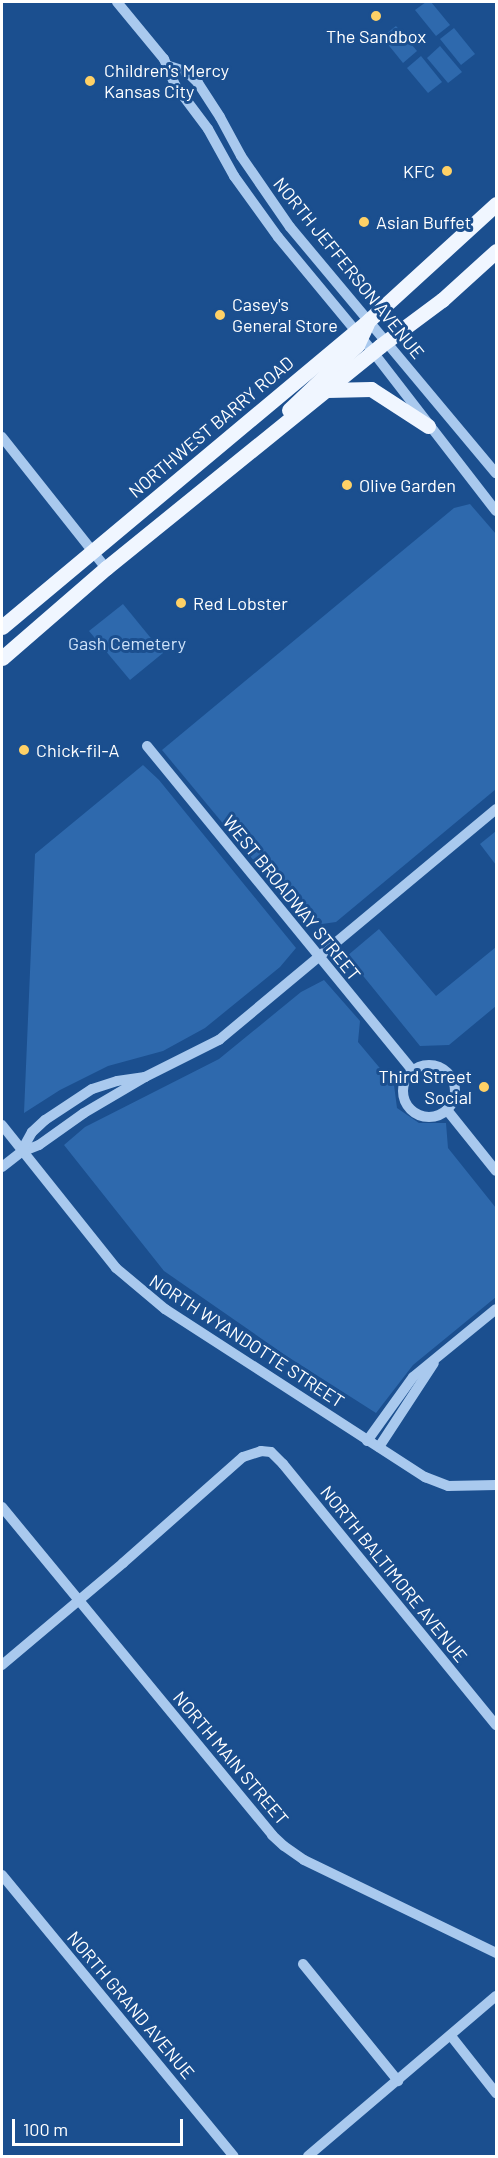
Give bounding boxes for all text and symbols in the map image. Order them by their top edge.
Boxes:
marker: The Sandbox [369,9,383,23]
place label: The Sandbox [326,25,426,47]
place label: Children's Mercy Kansas City [104,60,229,103]
marker: Children's Mercy Kansas City [81,72,99,90]
place label: KFC [403,160,435,182]
marker: KFC [440,164,454,178]
street label: NORTH JEFFERSON AVENUE [269,173,429,363]
place label: Asian Buffet [376,211,471,233]
marker: Asian Buffet [357,215,371,229]
place label: Casey's General Store [232,294,338,336]
marker: Casey's General Store [213,308,227,322]
street label: NORTHWEST BARRY ROAD [124,352,298,502]
place label: Olive Garden [359,474,456,496]
marker: Olive Garden [340,478,354,492]
place label: Red Lobster [193,592,288,614]
marker: Red Lobster [174,596,188,610]
park label: Gash Cemetery [68,632,186,654]
place label: Chick-fil-A [36,739,120,761]
marker: Chick-fil-A [17,743,31,757]
street label: WEST BROADWAY STREET [219,811,365,985]
place label: Third Street Social [378,1066,472,1108]
marker: Third Street Social [477,1080,491,1094]
street label: NORTH WYANDOTTE STREET [146,1270,348,1412]
street label: NORTH BALTIMORE AVENUE [316,1481,472,1667]
street label: NORTH MAIN STREET [169,1687,293,1829]
street label: NORTH GRAND AVENUE [63,1927,199,2083]
scale bar [15,2107,186,2145]
text: 100 m [23,2118,68,2140]

